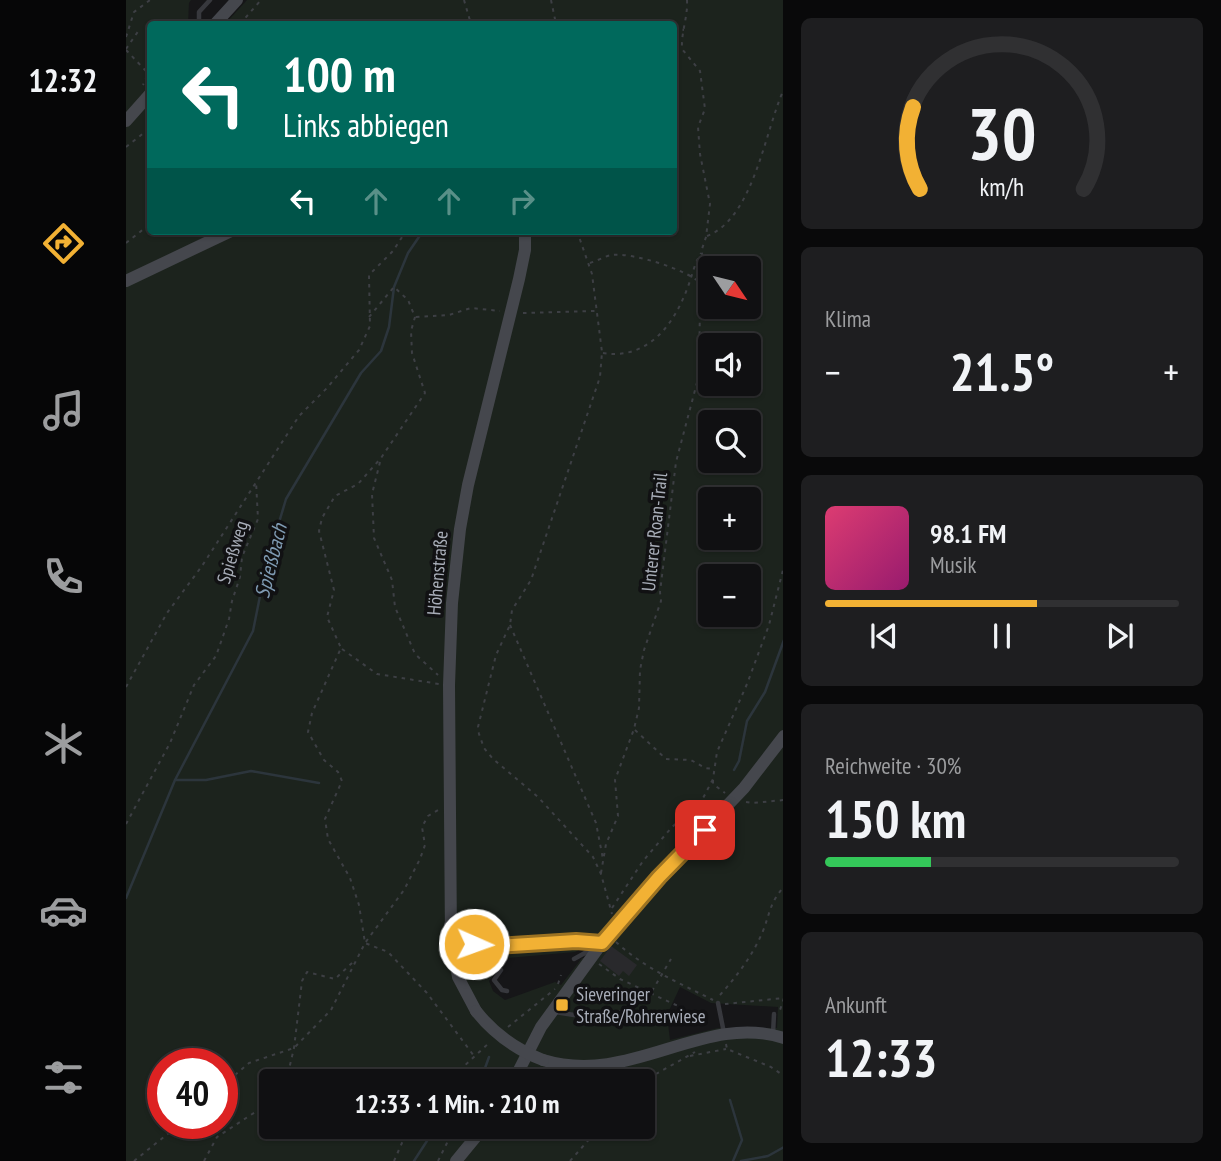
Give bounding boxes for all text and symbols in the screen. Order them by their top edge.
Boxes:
text: 100 m [283,42,396,106]
icon: left [168,49,259,140]
text: 12:32 [28,59,98,101]
text: 30 [967,86,1037,180]
text: Links abbiegen [283,104,449,146]
text: km/h [980,171,1024,203]
icon: left [284,182,322,220]
icon: ahead [357,182,395,220]
icon: ahead [430,182,468,220]
icon: right [503,182,541,220]
icon: directions [39,219,88,268]
north arrow [698,256,761,318]
map controls [698,256,761,627]
text: Klima [825,304,871,333]
button: sound [698,333,761,396]
text: 21.5° [950,338,1054,405]
text: − [825,347,841,396]
text: + [1163,347,1179,396]
icon: music [39,386,88,435]
button: search [698,410,761,473]
street label: Unterer Roan-Trail [636,471,672,593]
button: + [698,487,761,550]
text: 98.1 FM [930,517,1006,550]
street label: Spießweg [211,518,253,586]
water label: Spießbach [248,519,293,601]
street label: Höhenstraße [421,530,453,616]
text: Musik [930,550,976,579]
icon: phone [39,552,88,601]
button: − [698,564,761,627]
icon: previous [865,617,903,655]
icon: pause [983,617,1021,655]
icon: next [1101,617,1139,655]
icon: climate [39,719,88,768]
text: Reichweite · 30% [825,751,961,780]
text: 150 km [825,785,966,852]
pin [675,800,735,860]
icon: arrive [686,811,724,849]
icon: car [39,886,88,935]
position arrow [437,907,511,981]
place label: Sieveringer Straße/Rohrerwiese [576,982,706,1028]
text: Ankunft [825,990,887,1019]
marker: Sieveringer Straße/Rohrerwiese [554,997,570,1013]
text: 12:33 [825,1024,937,1091]
speed limit sign: 40 [147,1048,238,1139]
icon: filters [39,1053,88,1102]
text: 12:33 · 1 Min. · 210 m [355,1087,559,1120]

